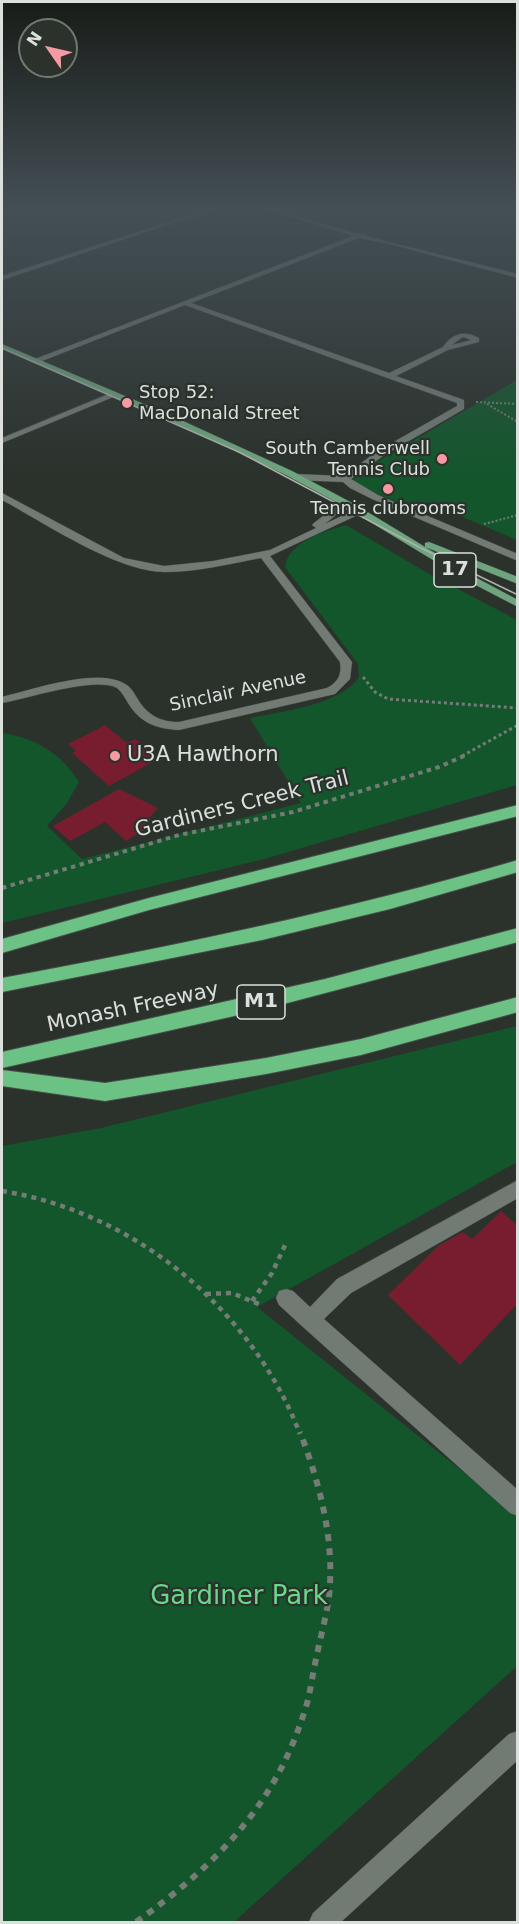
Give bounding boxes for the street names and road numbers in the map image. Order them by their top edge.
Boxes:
road number: 17 [434,553,476,587]
street label: Sinclair Avenue [168,667,308,717]
street label: Gardiners Creek Trail [132,766,352,844]
street label: Monash Freeway [45,977,221,1039]
road number: M1 [237,985,285,1019]

